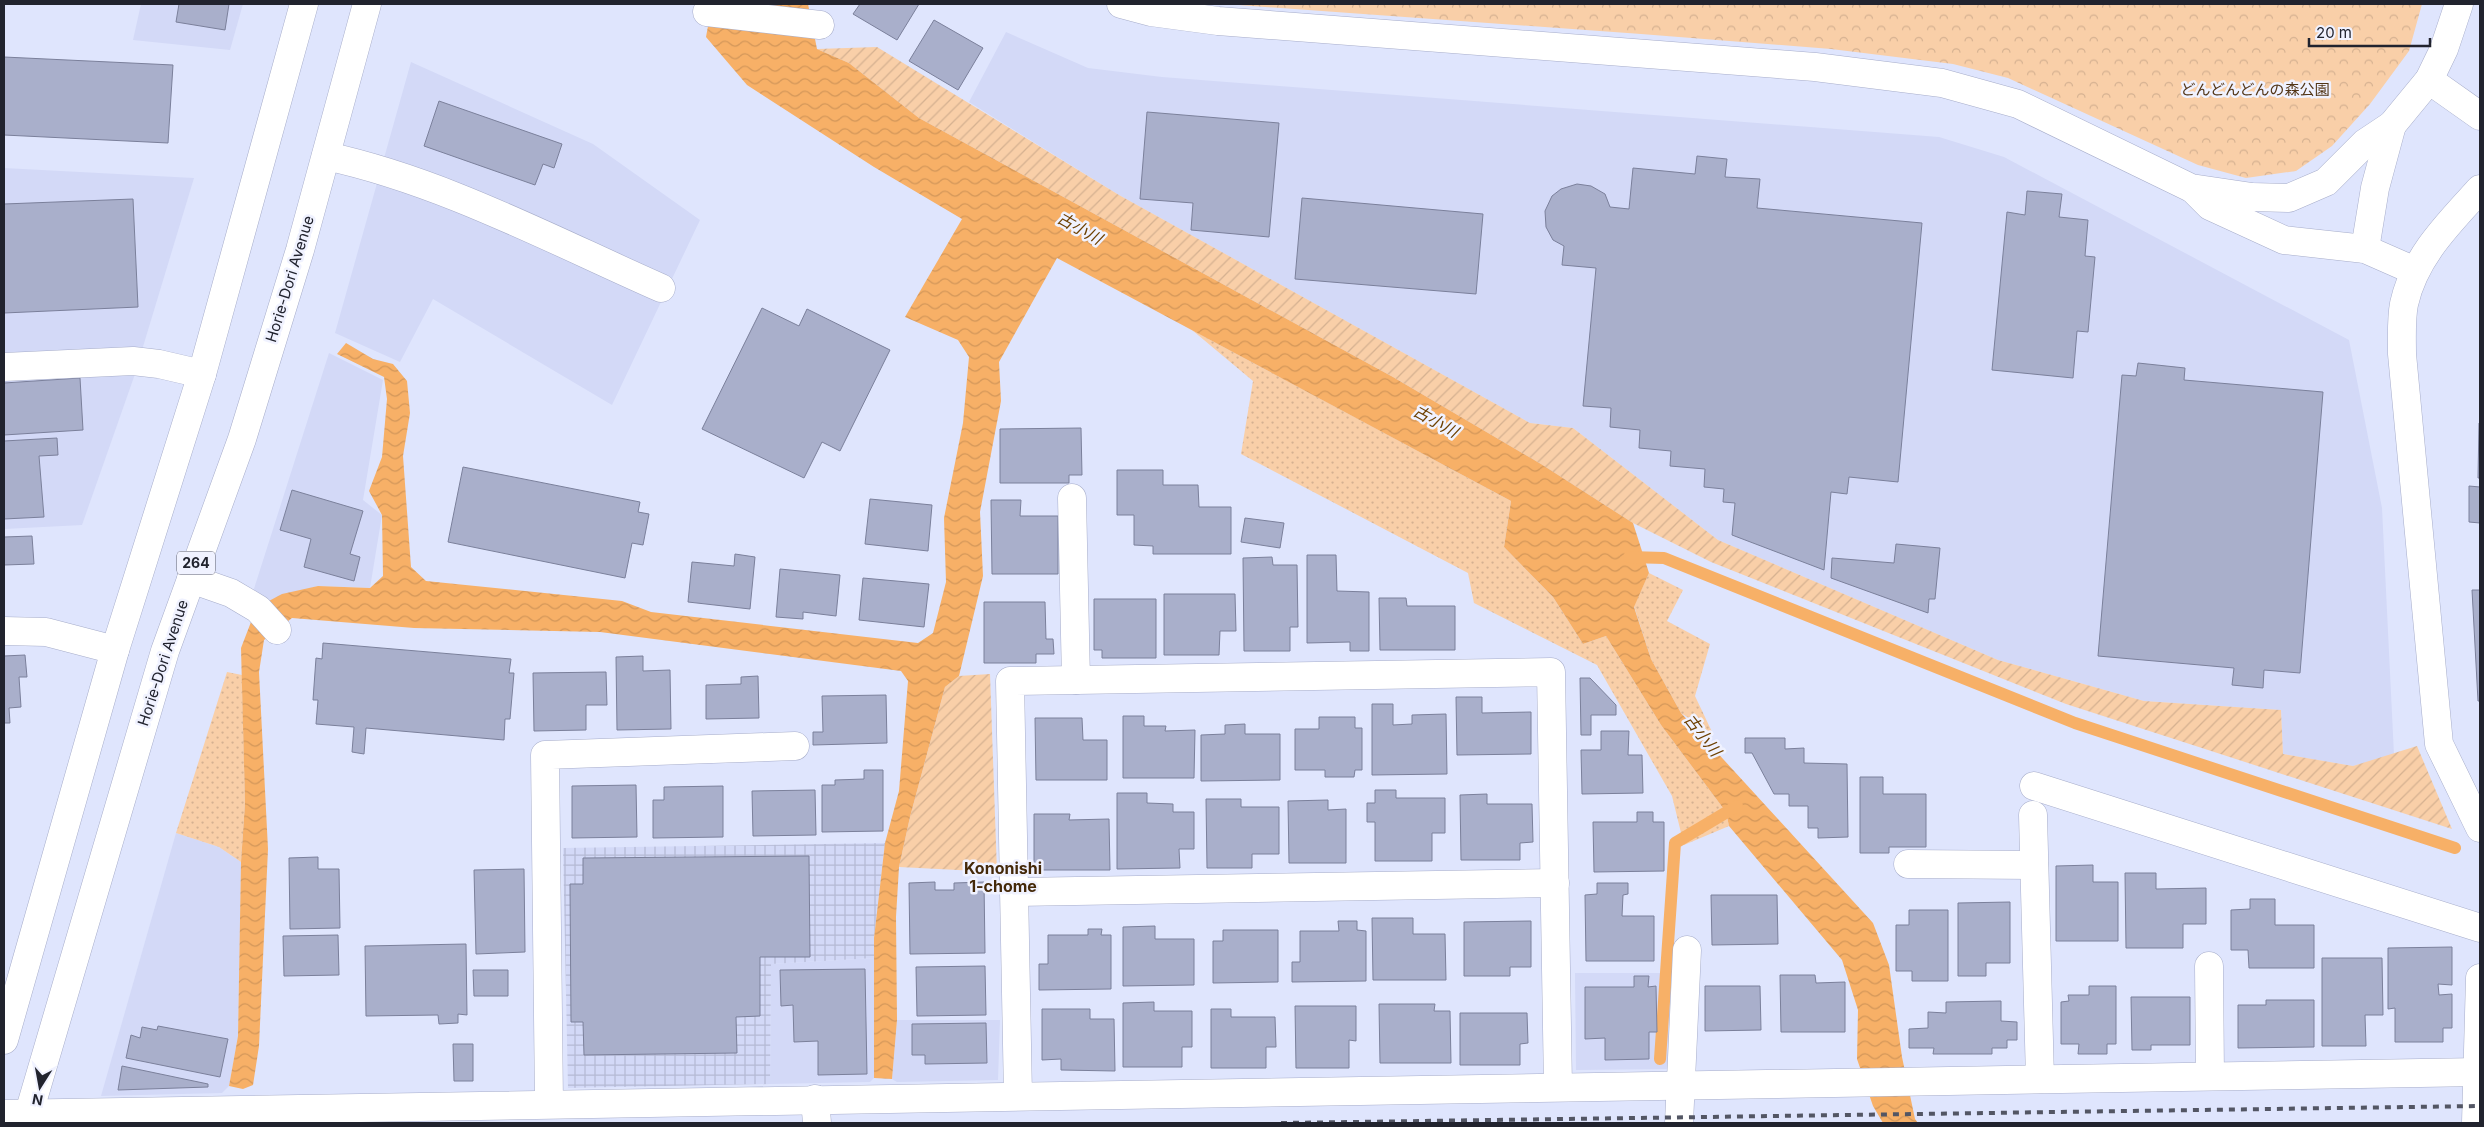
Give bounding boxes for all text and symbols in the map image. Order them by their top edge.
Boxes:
scale bar [2309,15,2430,47]
text: 20 m [2316,23,2352,42]
park label: どんどんどんの森公園 [2180,80,2330,99]
water label: 古小川 [1054,208,1108,249]
street label: Horie-Dori Avenue [261,213,318,345]
water label: 古小川 [1410,401,1464,442]
road number: 264 [177,552,215,574]
street label: Horie-Dori Avenue [133,597,192,728]
water label: 古小川 [1680,710,1727,762]
district label: Kononishi 1-chome [964,858,1042,896]
north arrow [15,1062,65,1112]
text: N [31,1091,44,1110]

